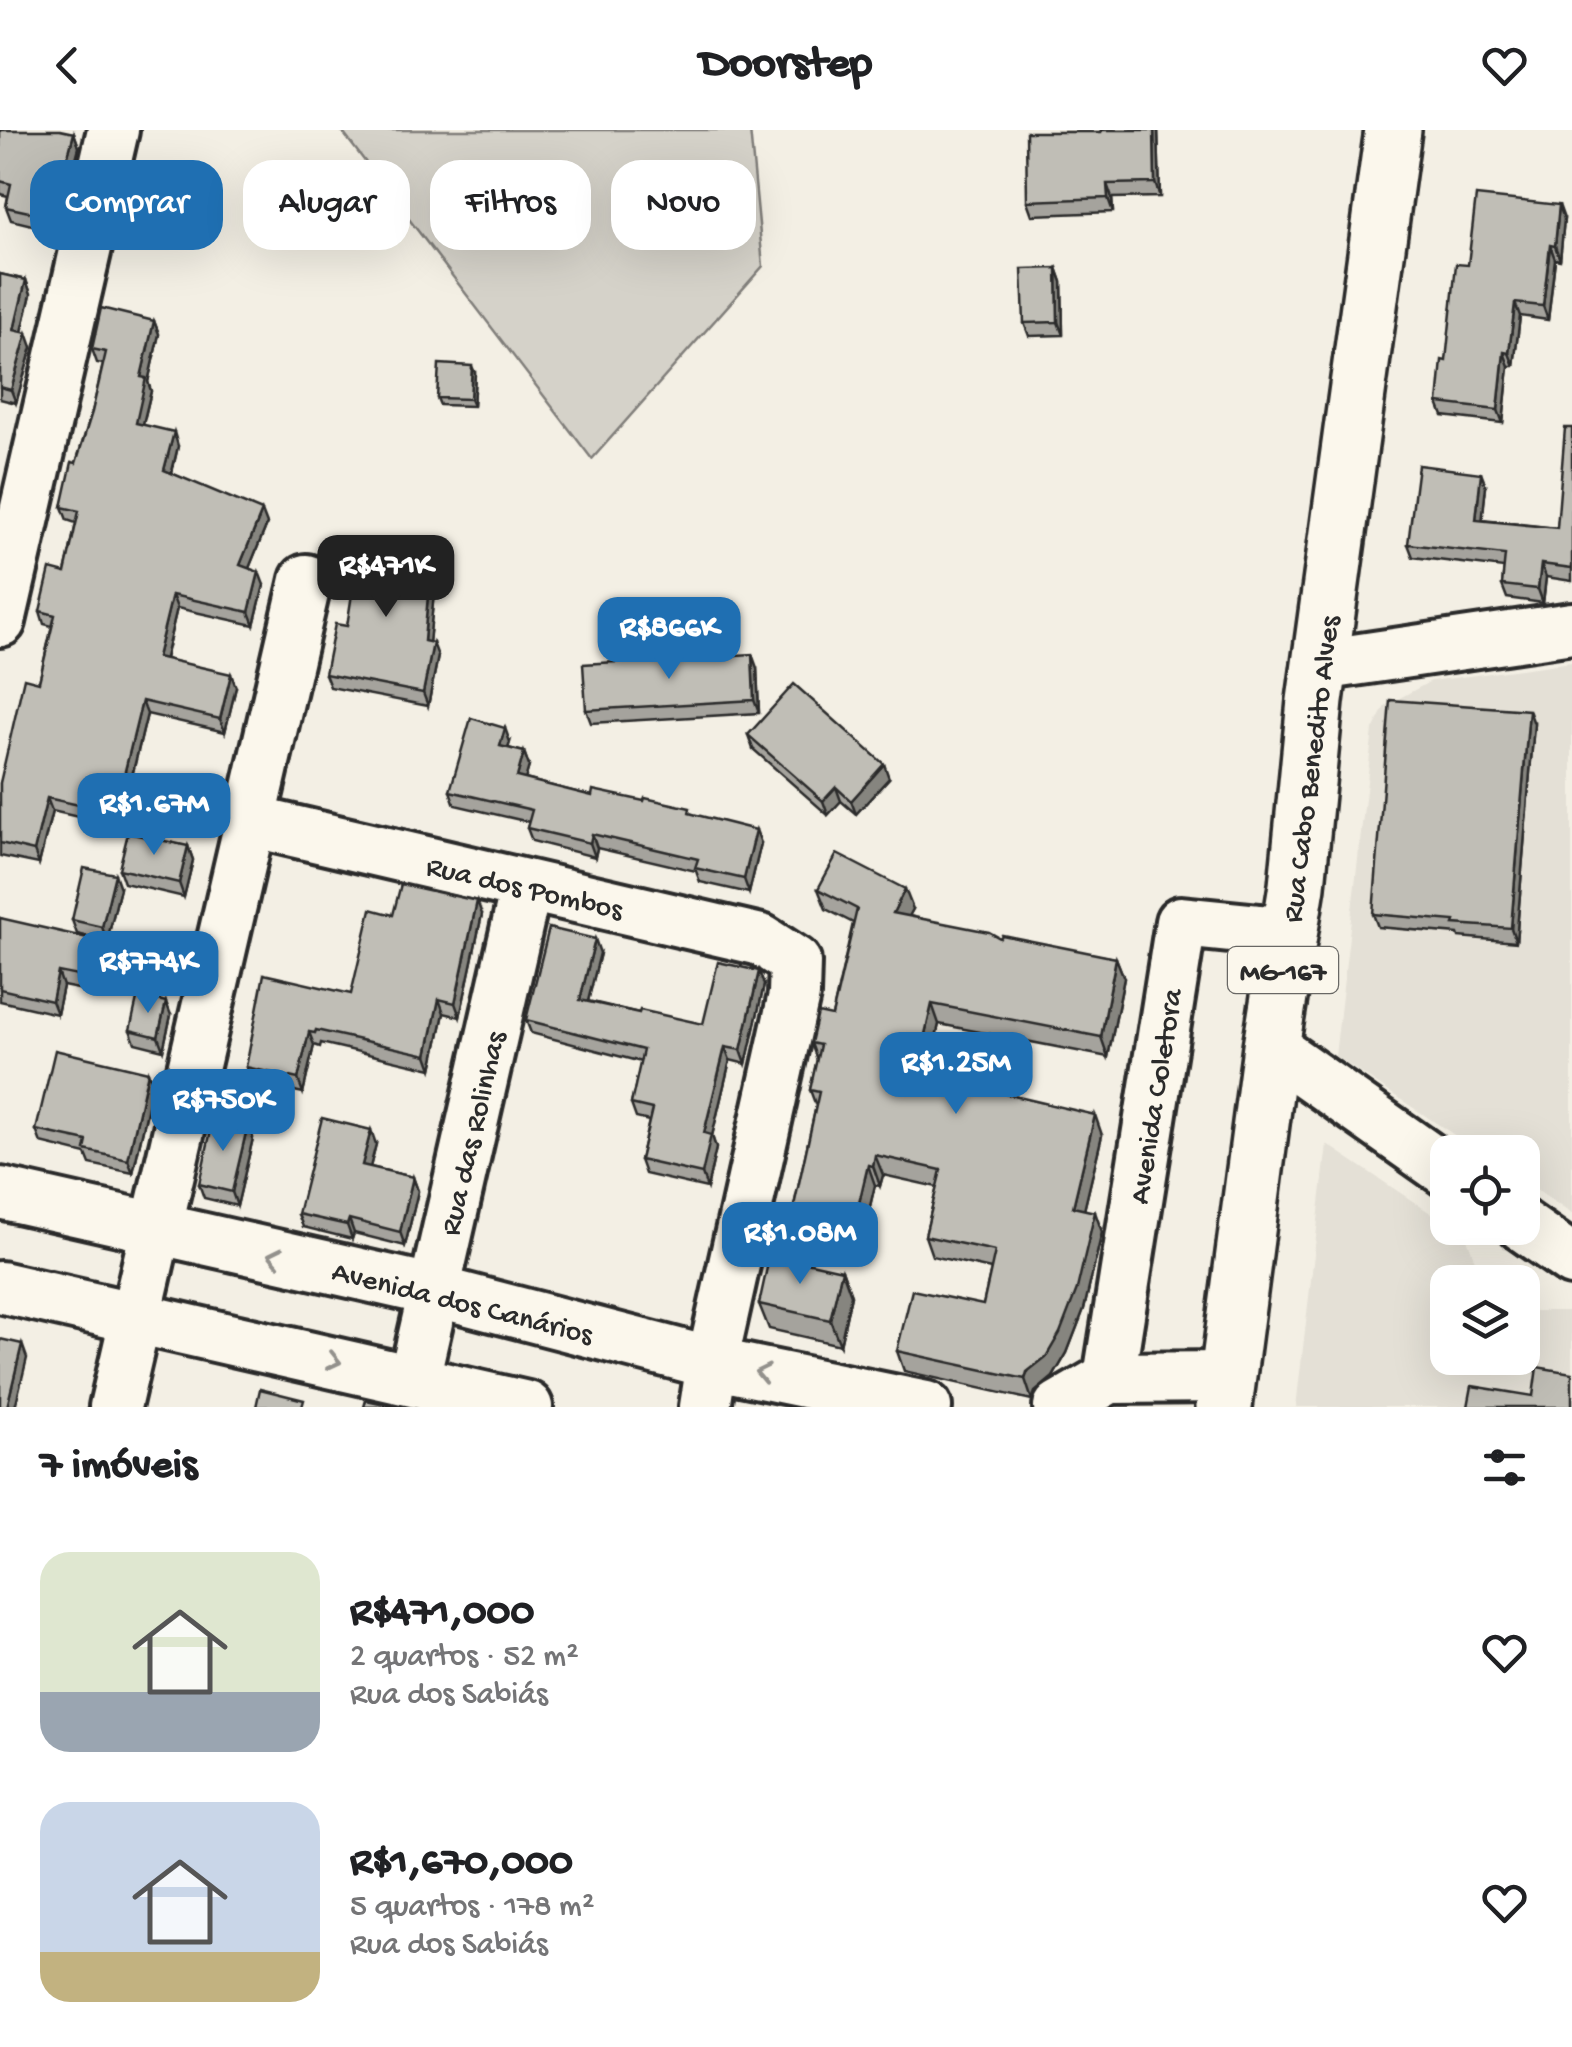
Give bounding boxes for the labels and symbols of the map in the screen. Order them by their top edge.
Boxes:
pin: R$471K [305,535,467,620]
pin: R$866K [588,597,750,682]
street label: Rua Cabo Benedito Alves [1277,613,1350,925]
pin: R$1.67M [62,773,246,858]
street label: Rua dos Pombos [422,851,627,930]
pin: R$774K [67,931,229,1016]
road number: MG-167 [1228,947,1338,993]
street label: Avenida Coletora [1124,985,1193,1207]
street label: Rua das Rolinhas [435,1028,516,1239]
pin: R$1.25M [864,1032,1048,1117]
pin: R$750K [142,1069,304,1154]
pin: R$1.08M [708,1202,892,1287]
one-way arrow [267,1247,284,1268]
street label: Avenida dos Canários [328,1256,597,1355]
one-way arrow [325,1350,342,1371]
one-way arrow [753,1364,770,1385]

